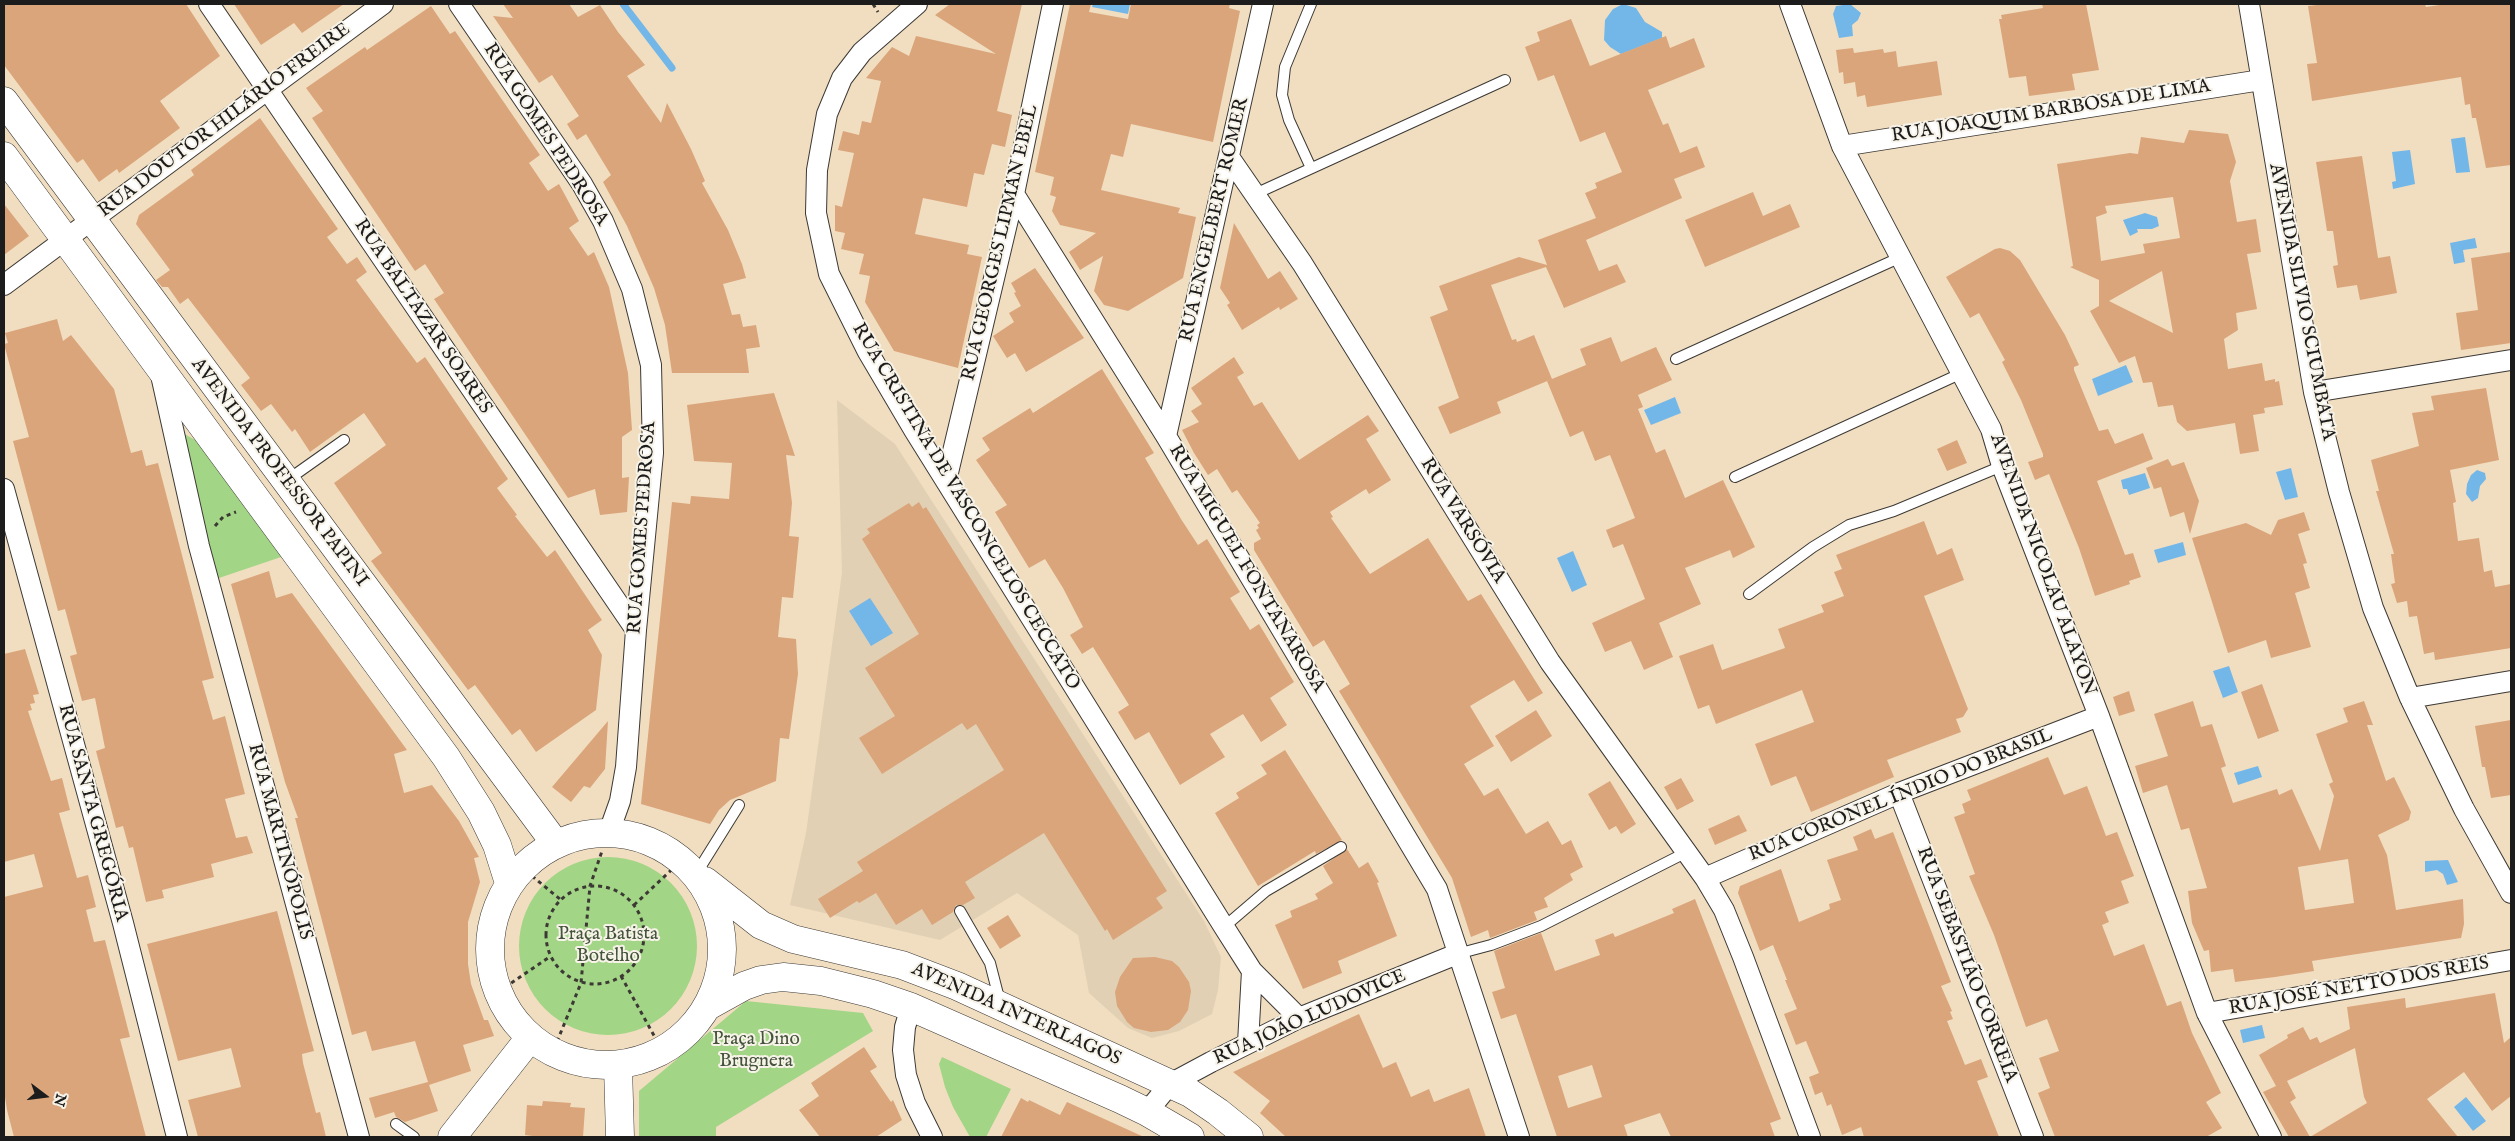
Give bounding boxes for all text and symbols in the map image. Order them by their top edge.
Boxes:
street label: RUA DOUTOR HILÁRIO FREIRE [95,19,355,223]
street label: RUA GOMES PEDROSA [477,39,613,231]
street label: RUA JOAQUIM BARBOSA DE LIMA [1890,76,2212,148]
street label: RUA ENGELBERT ROMER [1176,96,1254,344]
street label: RUA GEORGES LIPMAN EBEL [958,103,1044,383]
street label: AVENIDA SILVIO SCIUMBATA [2263,162,2339,442]
street label: RUA BALTAZAR SOARES [348,215,496,419]
street label: RUA CRISTINA DE VASCONCELOS CECCATO [846,319,1084,695]
street label: AVENIDA PROFESSOR PAPINI [186,354,372,592]
street label: RUA GOMES PEDROSA [624,421,662,635]
street label: AVENIDA NICOLAU ALAYON [1984,431,2100,699]
street label: RUA MIGUEL FONTANAROSA [1163,441,1329,697]
street label: RUA VARSÓVIA [1414,454,1510,588]
street label: RUA SANTA GREGÓRIA [52,702,132,924]
street label: RUA CORONEL ÍNDIO DO BRASIL [1746,724,2056,868]
street label: RUA MARTINÓPOLIS [242,741,316,943]
street label: RUA SEBASTIÃO CORREIA [1910,844,2022,1086]
park label: Praça Batista Botelho [558,924,658,968]
street label: RUA JOSÉ NETTO DOS REIS [2227,953,2491,1021]
street label: AVENIDA INTERLAGOS [908,958,1124,1072]
street label: RUA JOÃO LUDOVICE [1210,965,1410,1071]
park label: Praça Dino Brugnera [712,1029,800,1073]
north arrow [20,1071,70,1121]
text: N [49,1092,70,1108]

